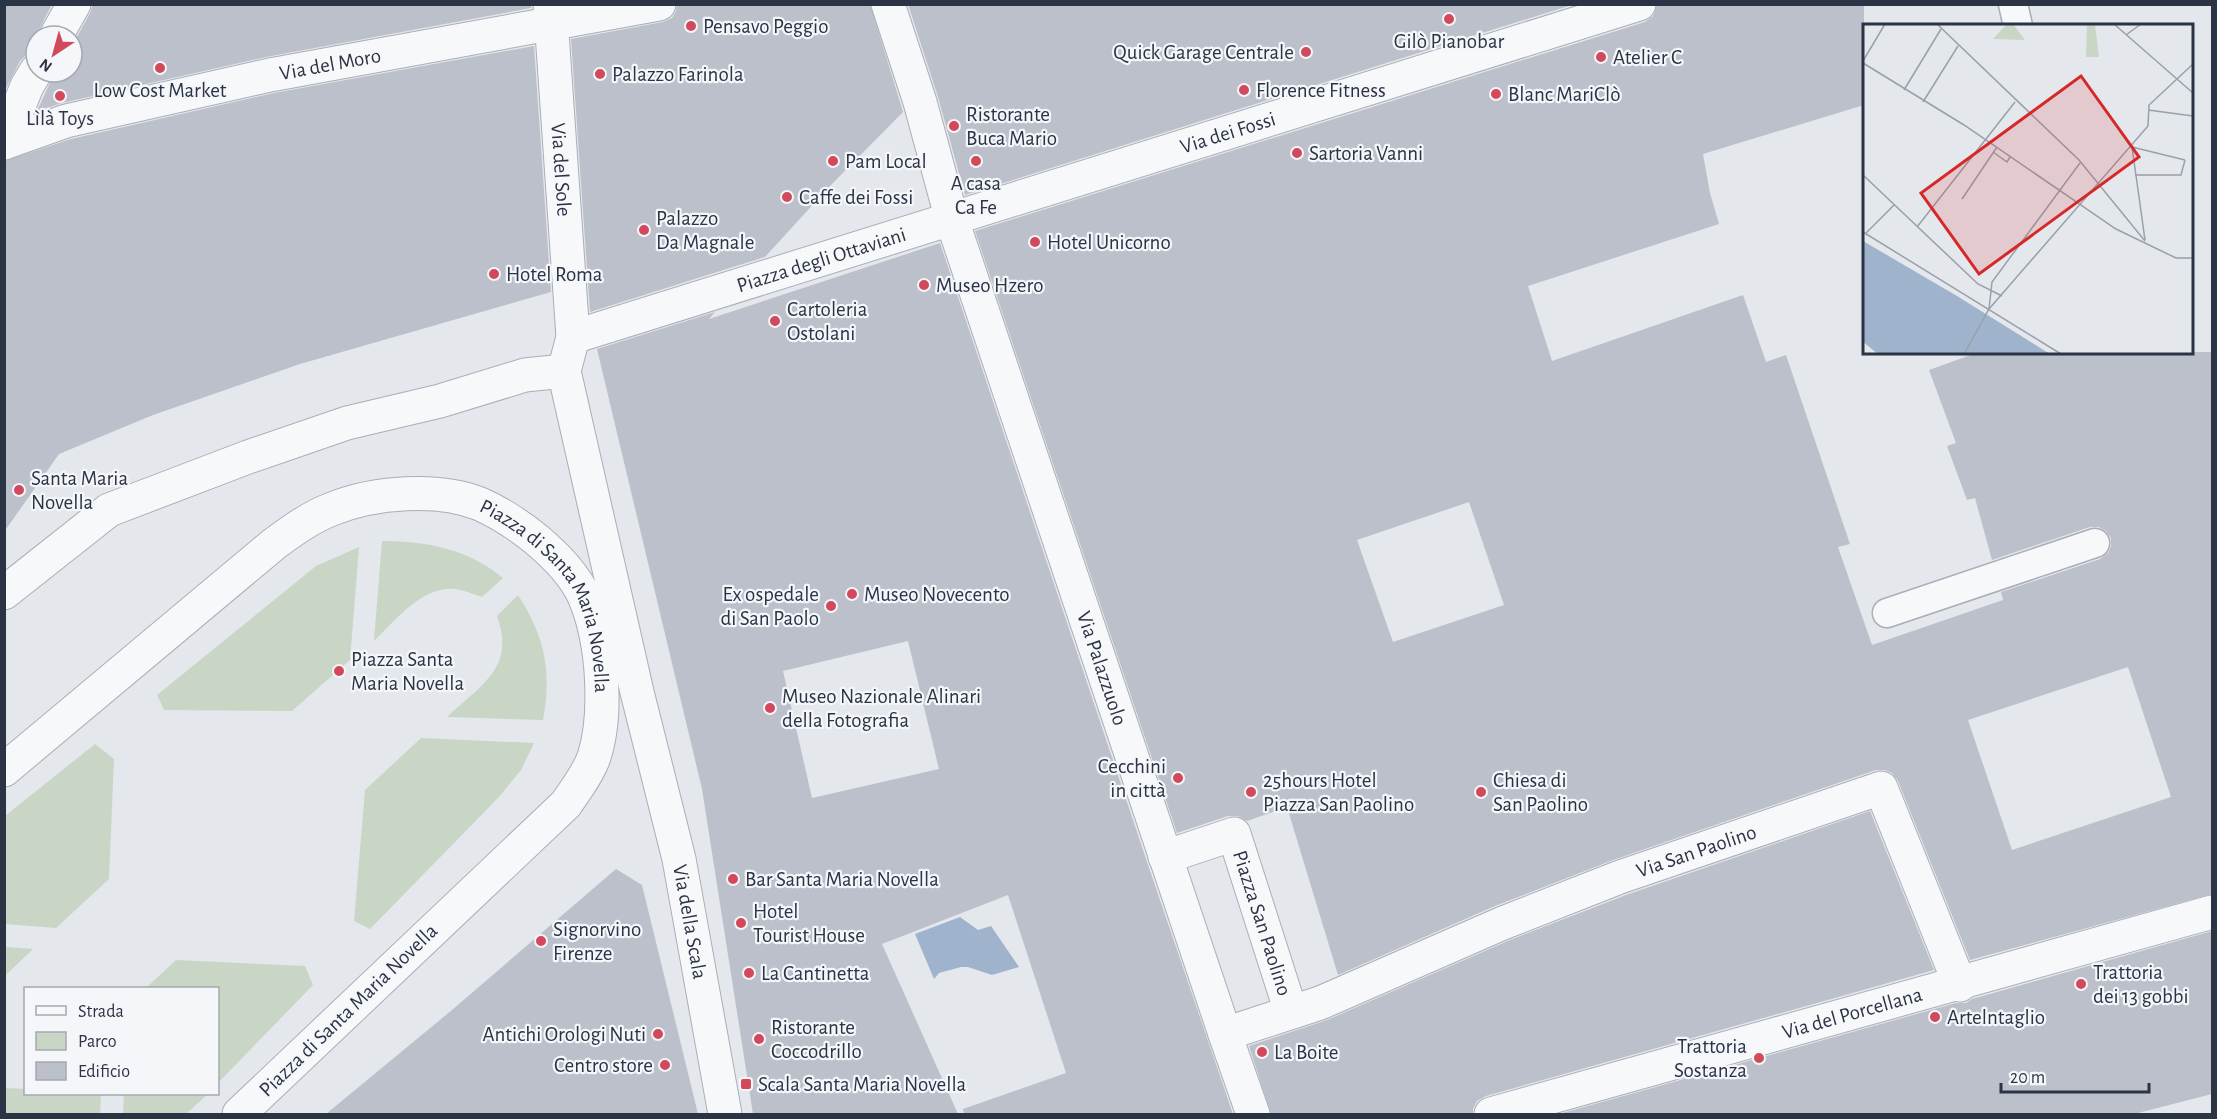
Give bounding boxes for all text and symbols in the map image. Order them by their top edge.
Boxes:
marker: Gilò Pianobar [1442,12,1456,26]
place label: Pensavo Peggio [703,16,828,37]
marker: Pensavo Peggio [684,19,698,33]
north arrow [24,24,84,84]
inset map [1863,24,2193,354]
place label: Gilò Pianobar [1394,31,1504,52]
place label: Quick Garage Centrale [1113,42,1294,63]
street label: Via del Moro [278,45,383,84]
marker: Quick Garage Centrale [1299,45,1313,59]
place label: Atelier C [1613,47,1682,68]
marker: Atelier C [1594,50,1608,64]
text: N [37,56,55,75]
marker: Low Cost Market [153,61,167,75]
place label: Palazzo Farinola [612,64,744,85]
marker: Palazzo Farinola [593,67,607,81]
place label: Low Cost Market [93,80,227,101]
place label: Florence Fitness [1256,80,1386,101]
marker: Florence Fitness [1237,83,1251,97]
place label: Blanc MariClò [1508,84,1620,105]
marker: Blanc MariClò [1489,87,1503,101]
marker: Lìlà Toys [53,89,67,103]
place label: Ristorante Buca Mario [966,104,1057,149]
place label: Lìlà Toys [26,108,94,129]
street label: Via dei Fossi [1178,108,1278,158]
marker: Ristorante Buca Mario [947,119,961,133]
street label: Via del Sole [547,122,575,217]
place label: Sartoria Vanni [1309,143,1423,164]
marker: Sartoria Vanni [1290,146,1304,160]
place label: Pam Local [845,151,927,172]
marker: Pam Local [826,154,840,168]
marker: A casa Ca Fe [969,154,983,168]
place label: A casa Ca Fe [951,173,1002,218]
place label: Caffe dei Fossi [799,187,913,208]
marker: Caffe dei Fossi [780,190,794,204]
place label: Palazzo Da Magnale [656,208,754,253]
marker: Palazzo Da Magnale [637,223,651,237]
street label: Piazza degli Ottaviani [734,224,909,296]
place label: Hotel Unicorno [1047,232,1171,253]
marker: Hotel Unicorno [1028,235,1042,249]
place label: Hotel Roma [506,264,603,285]
marker: Hotel Roma [487,267,501,281]
place label: Museo Hzero [936,275,1044,296]
marker: Museo Hzero [917,278,931,292]
place label: Cartoleria Ostolani [787,299,868,344]
marker: Cartoleria Ostolani [768,314,782,328]
place label: Santa Maria Novella [31,468,128,513]
marker: Santa Maria Novella [12,483,26,497]
street label: Piazza di Santa Maria Novella [477,496,612,693]
place label: Ex ospedale di San Paolo [720,584,819,629]
place label: Museo Novecento [864,584,1010,605]
marker: Museo Novecento [845,587,859,601]
marker: Ex ospedale di San Paolo [824,599,838,613]
street label: Via Palazzuolo [1073,609,1131,728]
place label: Piazza Santa Maria Novella [351,649,464,694]
marker: Piazza Santa Maria Novella [332,664,346,678]
place label: Museo Nazionale Alinari della Fotografia [782,686,981,731]
marker: Museo Nazionale Alinari della Fotografia [763,701,777,715]
place label: Cecchini in città [1098,756,1166,801]
place label: 25hours Hotel Piazza San Paolino [1263,770,1414,815]
place label: Chiesa di San Paolino [1493,770,1588,815]
marker: Cecchini in città [1171,771,1185,785]
marker: 25hours Hotel Piazza San Paolino [1244,785,1258,799]
marker: Chiesa di San Paolino [1474,785,1488,799]
street label: Via San Paolino [1634,821,1759,882]
street label: Piazza San Paolino [1229,848,1295,998]
street label: Via della Scala [669,863,711,981]
place label: Bar Santa Maria Novella [745,869,939,890]
marker: Bar Santa Maria Novella [726,872,740,886]
place label: Hotel Tourist House [753,901,865,946]
marker: Hotel Tourist House [734,916,748,930]
place label: Signorvino Firenze [553,919,641,964]
street label: Piazza di Santa Maria Novella [255,920,442,1101]
marker: Signorvino Firenze [534,934,548,948]
place label: Trattoria dei 13 gobbi [2093,962,2189,1007]
place label: La Cantinetta [761,963,870,984]
marker: La Cantinetta [742,966,756,980]
marker: Trattoria dei 13 gobbi [2074,977,2088,991]
street label: Via del Porcellana [1780,984,1925,1043]
legend [24,987,219,1095]
text: Strada [78,1003,124,1021]
place label: Artelntaglio [1947,1007,2045,1028]
marker: Artelntaglio [1928,1010,1942,1024]
place label: Ristorante Coccodrillo [771,1017,862,1062]
place label: Antichi Orologi Nuti [483,1024,646,1045]
marker: Antichi Orologi Nuti [651,1027,665,1041]
marker: Ristorante Coccodrillo [752,1032,766,1046]
text: Parco [78,1033,117,1051]
place label: Trattoria Sostanza [1674,1036,1747,1081]
place label: La Boite [1274,1042,1338,1063]
marker: La Boite [1255,1045,1269,1059]
marker: Trattoria Sostanza [1752,1051,1766,1065]
place label: Centro store [554,1055,653,1076]
scale bar [2001,1056,2150,1094]
marker: Centro store [658,1058,672,1072]
text: Edificio [78,1063,130,1081]
text: 20 m [2010,1069,2045,1087]
place label: Scala Santa Maria Novella [758,1074,967,1095]
marker: Scala Santa Maria Novella [739,1077,753,1091]

